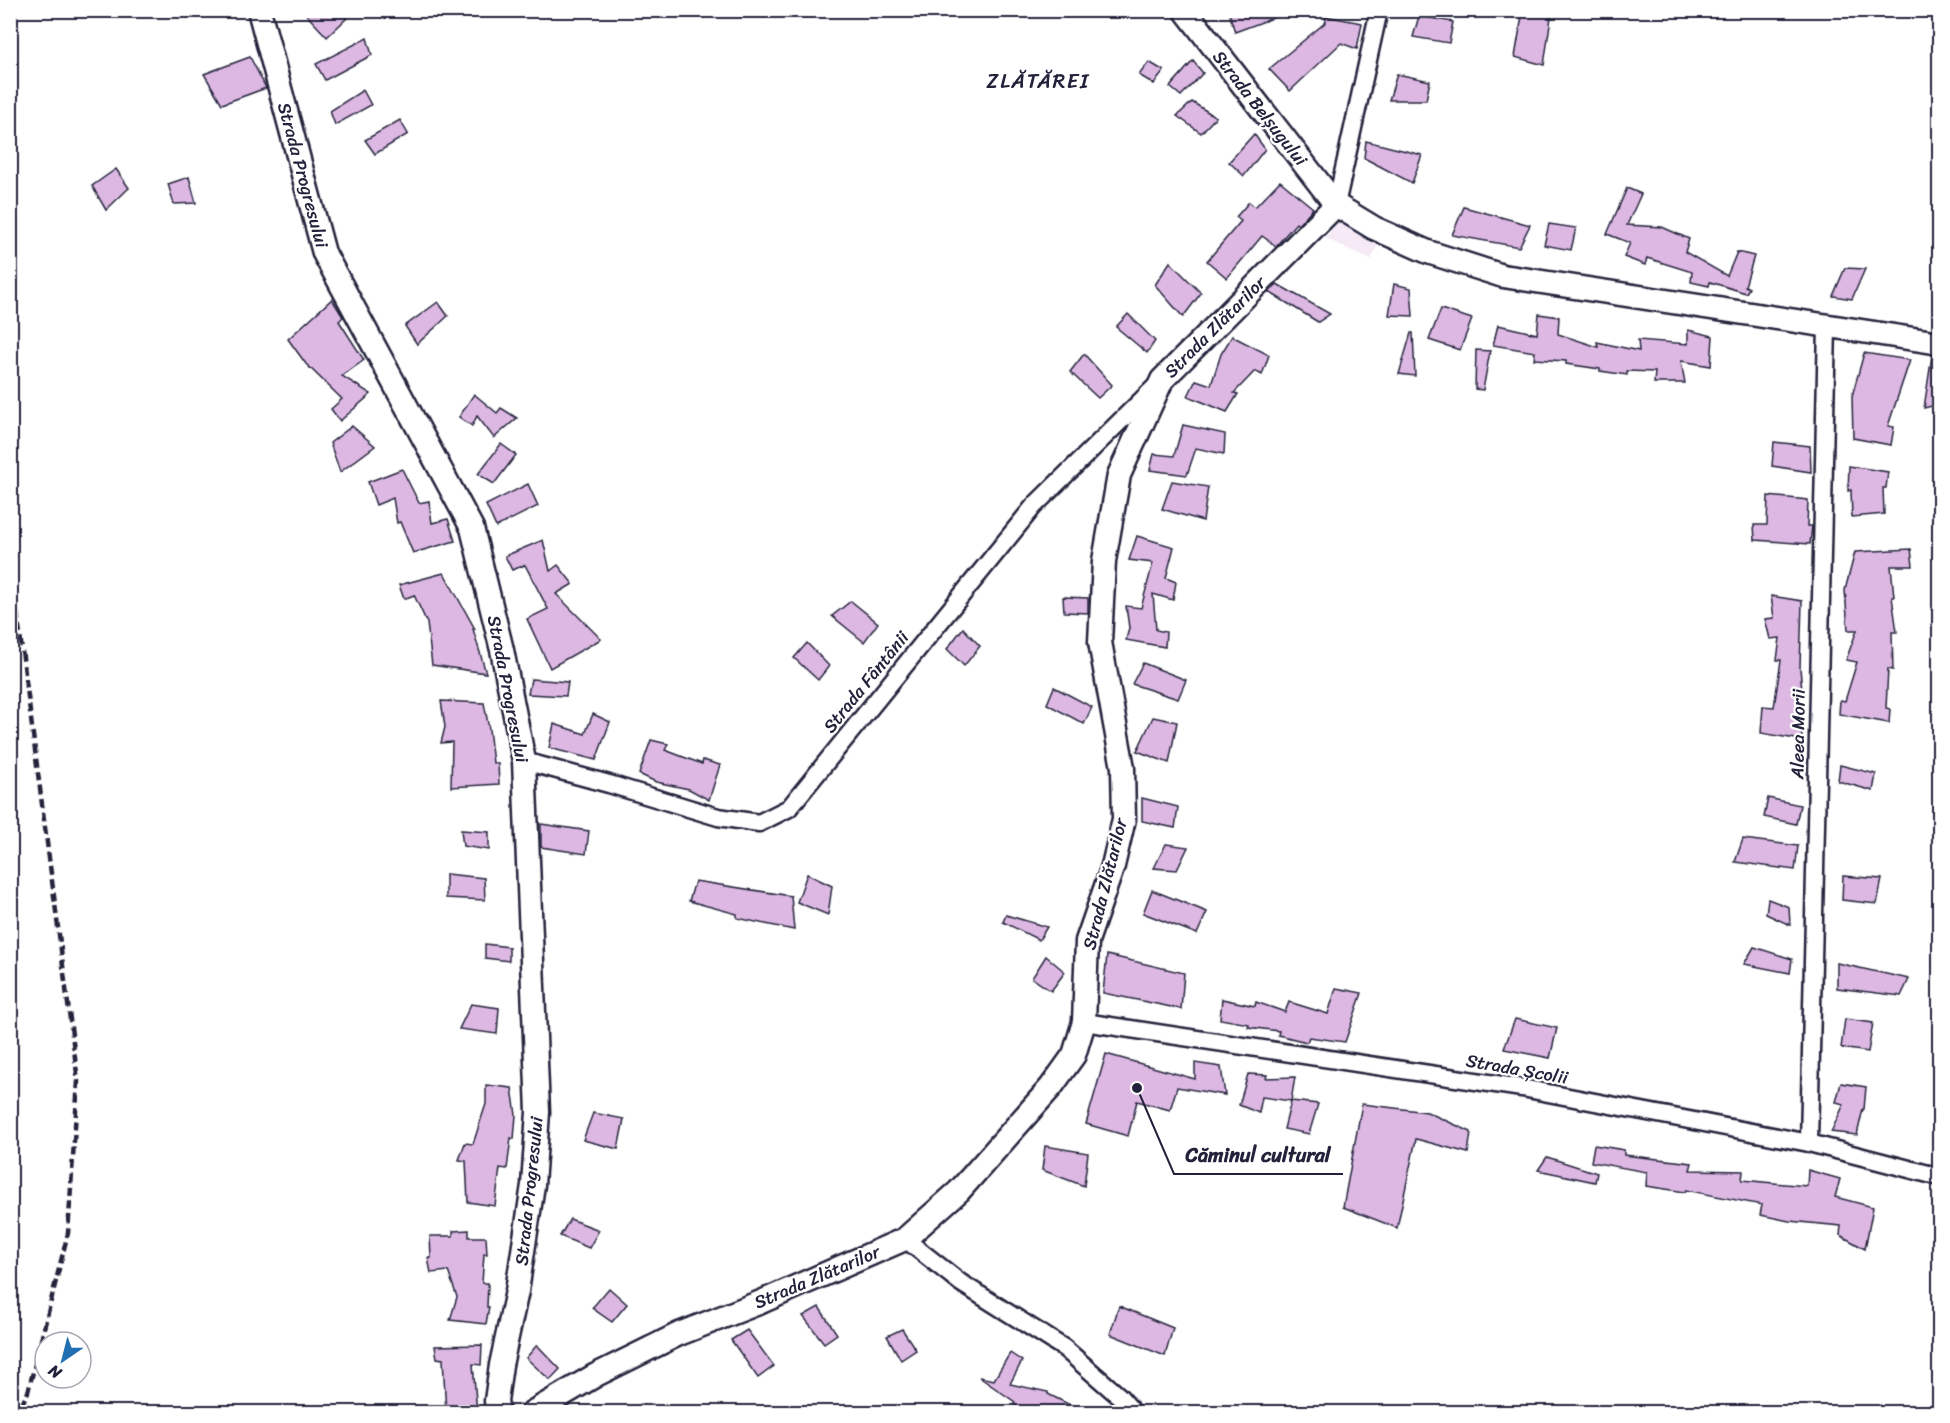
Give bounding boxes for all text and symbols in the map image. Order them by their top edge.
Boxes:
street label: Strada Belșugului [1204,43,1316,174]
district label: ZLĂTĂREI [986,62,1090,100]
street label: Strada Progresului [268,99,338,252]
street label: Strada Zlătarilor [1156,267,1275,386]
street label: Strada Progresului [478,613,538,766]
street label: Strada Fântânii [815,623,918,740]
street label: Aleea Morii [1781,688,1815,780]
street label: Strada Zlătarilor [1073,813,1137,953]
street label: Strada Școlii [1463,1044,1572,1094]
street label: Strada Progresului [505,1114,553,1267]
callout: Căminul cultural [1174,1136,1343,1174]
text: Căminul cultural [1185,1138,1332,1173]
street label: Strada Zlătarilor [749,1235,887,1318]
north arrow [33,1330,93,1390]
text: N [41,1356,68,1388]

